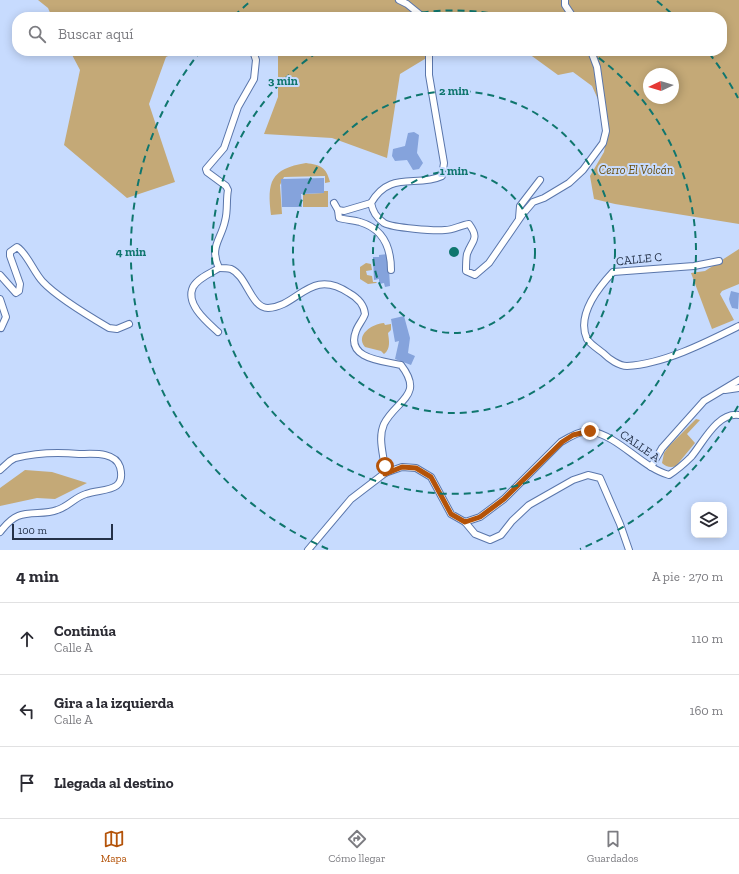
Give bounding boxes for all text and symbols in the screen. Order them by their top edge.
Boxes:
search box [12,12,727,56]
icon: search [26,23,48,45]
text: Buscar aquí [58,25,134,43]
north arrow [643,68,679,104]
text: 3 min [268,74,298,88]
text: 2 min [439,84,469,98]
park label: Cerro El Volcán [599,163,673,177]
text: 1 min [440,164,468,178]
text: 4 min [116,245,146,259]
centre of rings [447,245,461,259]
street label: CALLE C [615,250,663,268]
route end [581,422,599,440]
street label: CALLE A [617,427,663,465]
route start [376,457,394,475]
map controls [691,502,727,538]
button: layers [691,502,727,538]
scale bar [12,522,113,541]
text: 100 m [18,524,47,537]
text: 4 min [16,566,59,586]
text: A pie · 270 m [652,569,723,584]
text: Continúa [54,622,116,640]
icon: ahead [16,628,38,650]
text: 110 m [691,631,723,646]
text: Calle A [54,640,93,655]
text: Gira a la izquierda [54,694,174,712]
icon: left [16,700,38,722]
text: 160 m [689,703,723,718]
text: Calle A [54,712,93,727]
icon: arrive [16,772,38,794]
text: Llegada al destino [54,774,174,792]
tab: Mapa [101,828,127,865]
tab: Cómo llegar [328,828,386,865]
tab: Guardados [587,828,638,865]

